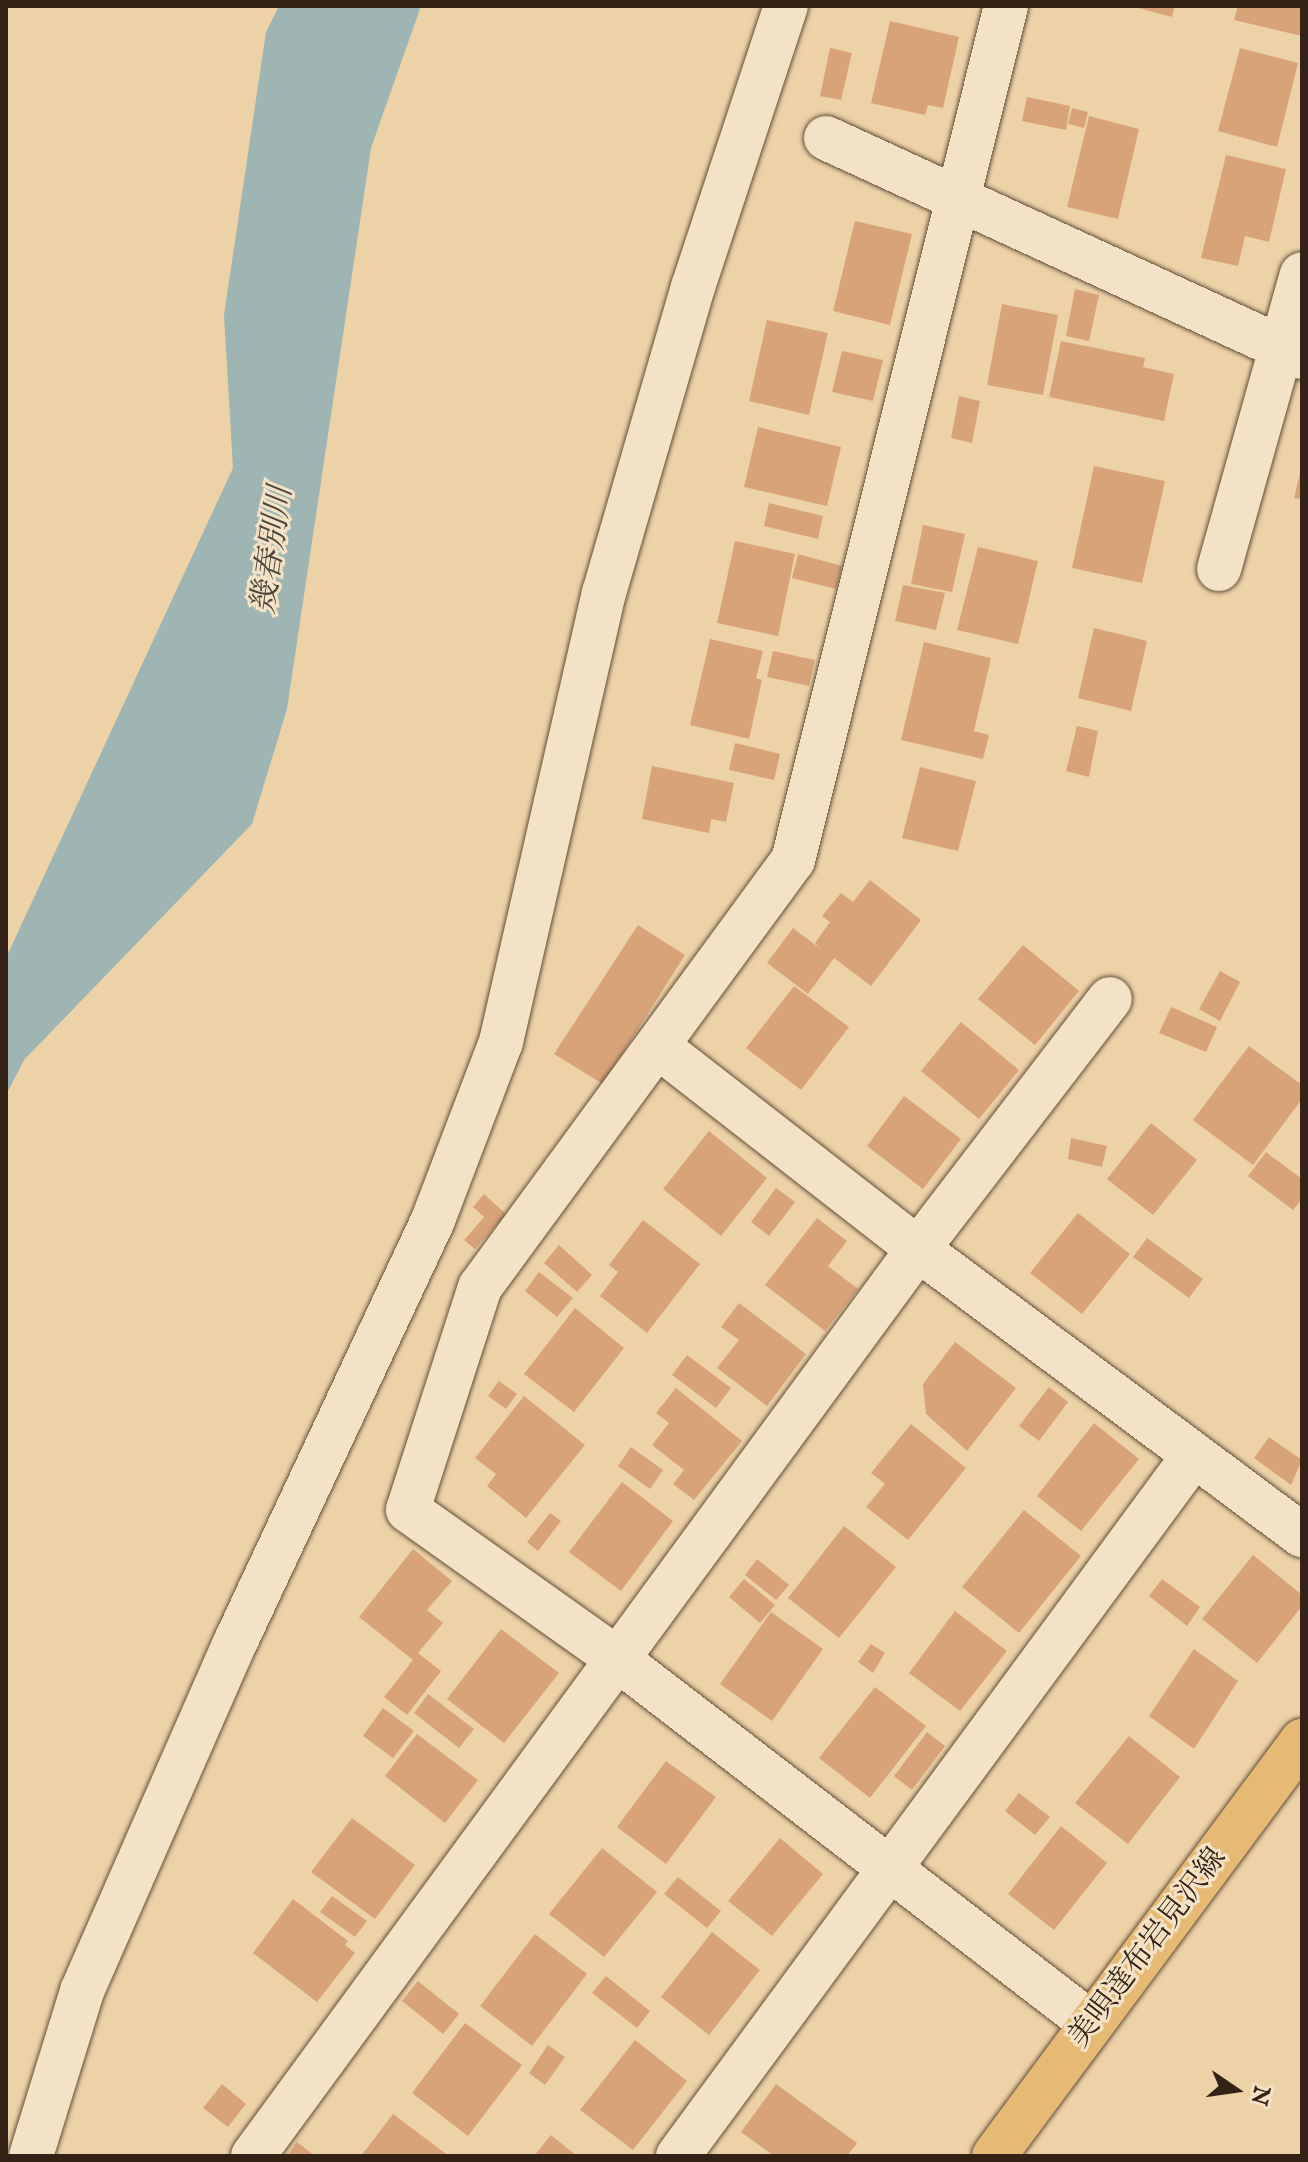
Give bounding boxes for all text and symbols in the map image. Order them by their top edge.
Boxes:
water label: 幾春別川 [246,484,302,616]
street label: 美唄達布岩見沢線 [1061,1841,1235,2055]
north arrow [1196,2050,1276,2130]
text: N [1244,2083,1275,2108]

